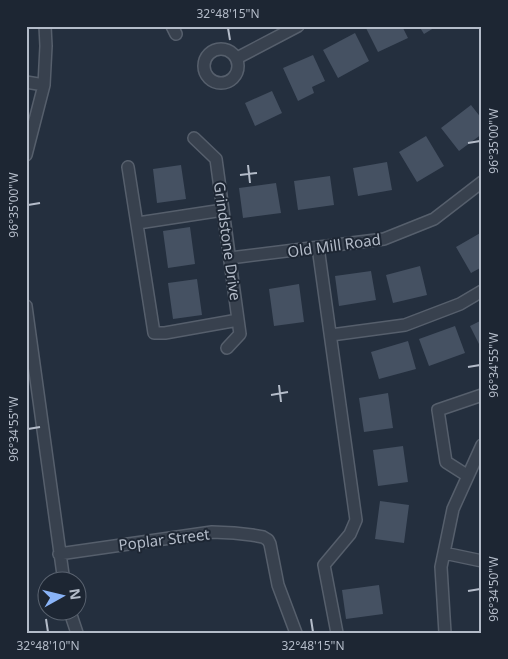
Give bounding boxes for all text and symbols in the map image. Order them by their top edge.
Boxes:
text: 32°48'15"N [196,5,260,22]
text: 96°35'00"W [485,108,502,174]
text: 96°35'00"W [5,172,22,238]
street label: Grindstone Drive [210,180,246,302]
street label: Old Mill Road [286,229,382,261]
text: 96°34'55"W [485,332,502,398]
text: 96°34'55"W [5,396,22,462]
street label: Poplar Street [117,523,211,555]
text: 96°34'50"W [485,556,502,622]
north arrow [38,572,88,622]
text: N [65,587,86,601]
text: 32°48'10"N [16,637,80,654]
text: 32°48'15"N [281,637,345,654]

